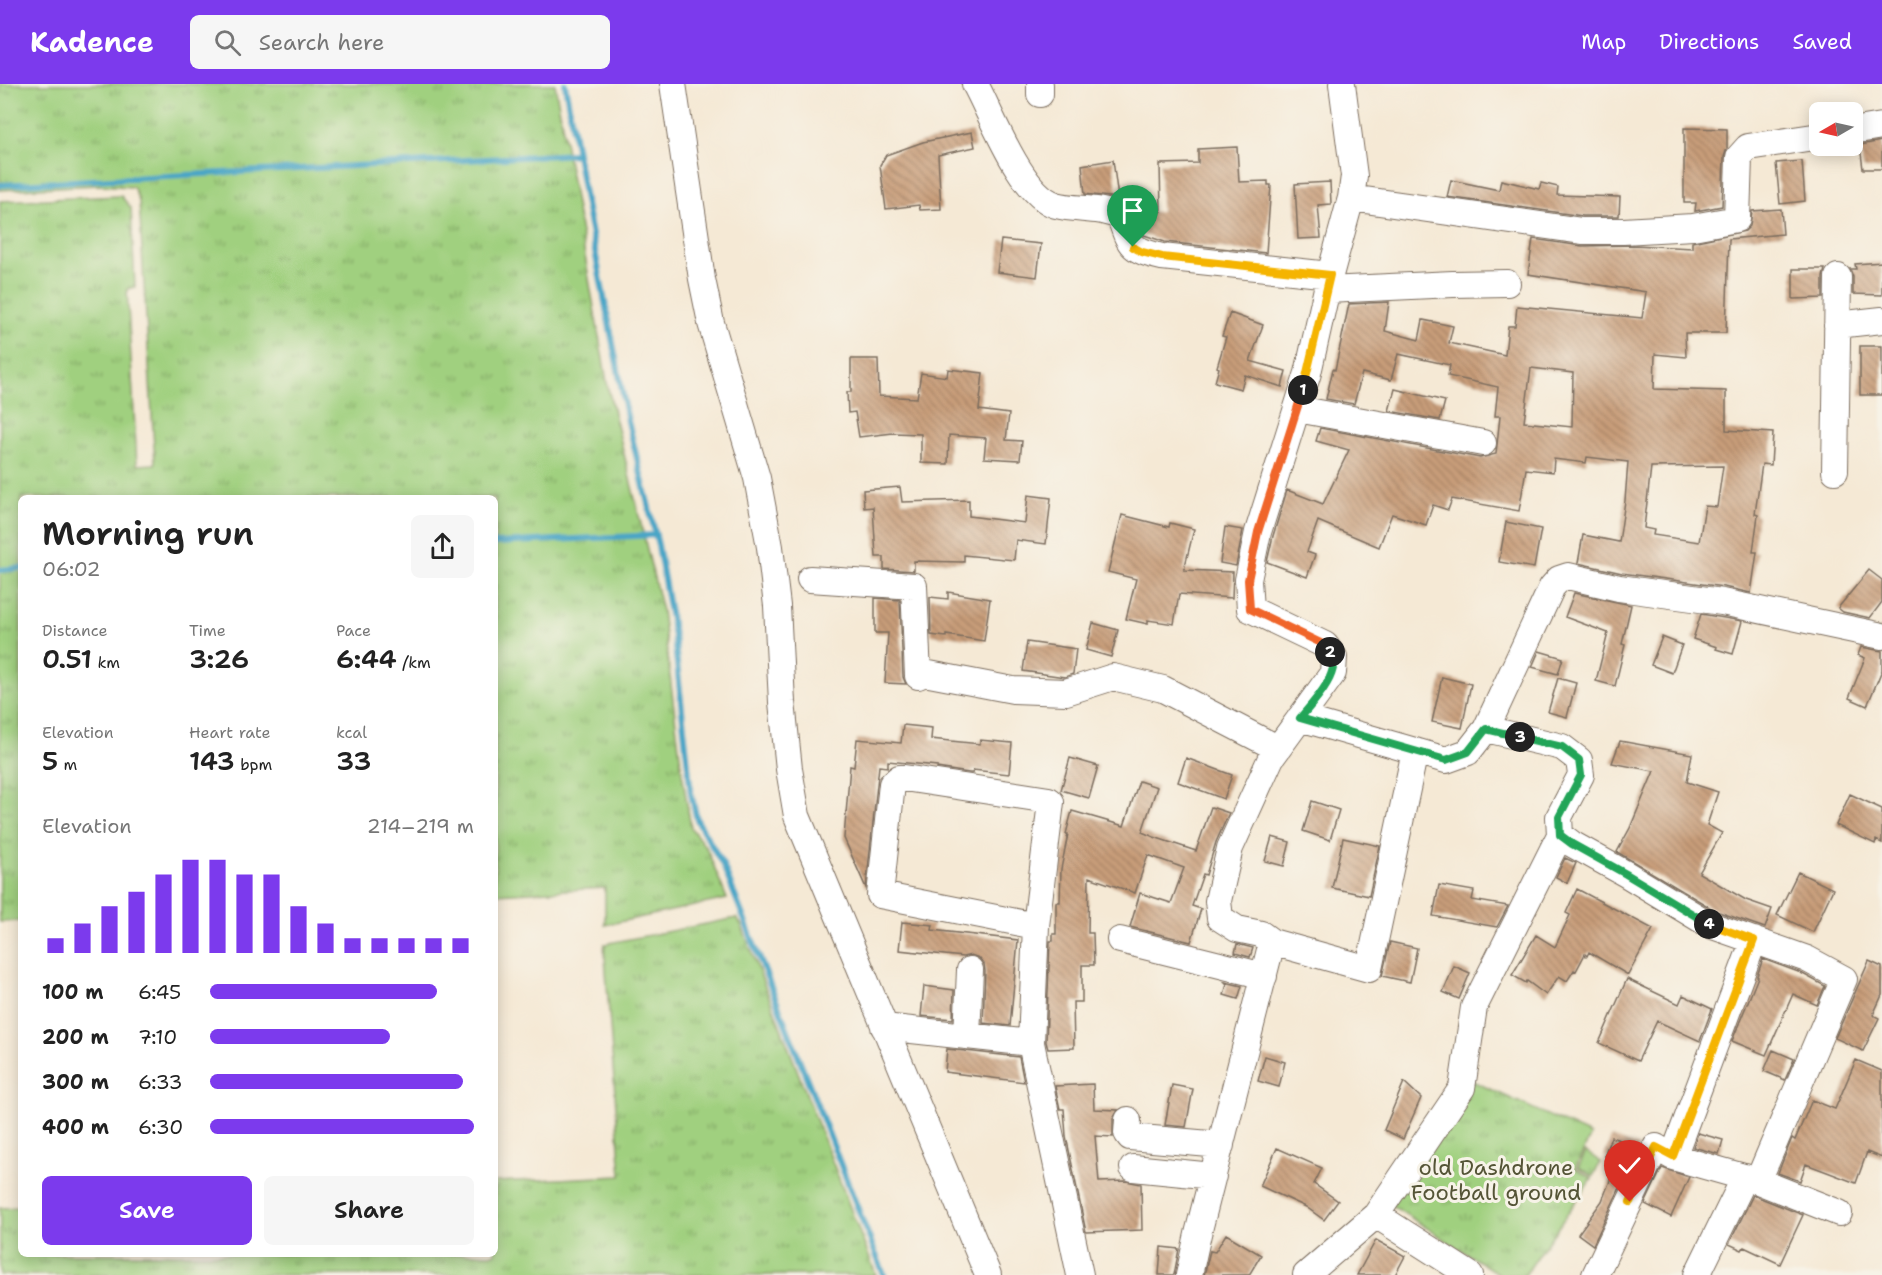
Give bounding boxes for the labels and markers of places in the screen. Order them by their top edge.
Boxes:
pin [1107,185,1158,247]
pin: 1 [1288,375,1318,405]
pin: 2 [1315,637,1345,667]
pin: 3 [1505,722,1535,752]
pin: 4 [1694,909,1724,939]
pin [1604,1140,1655,1202]

